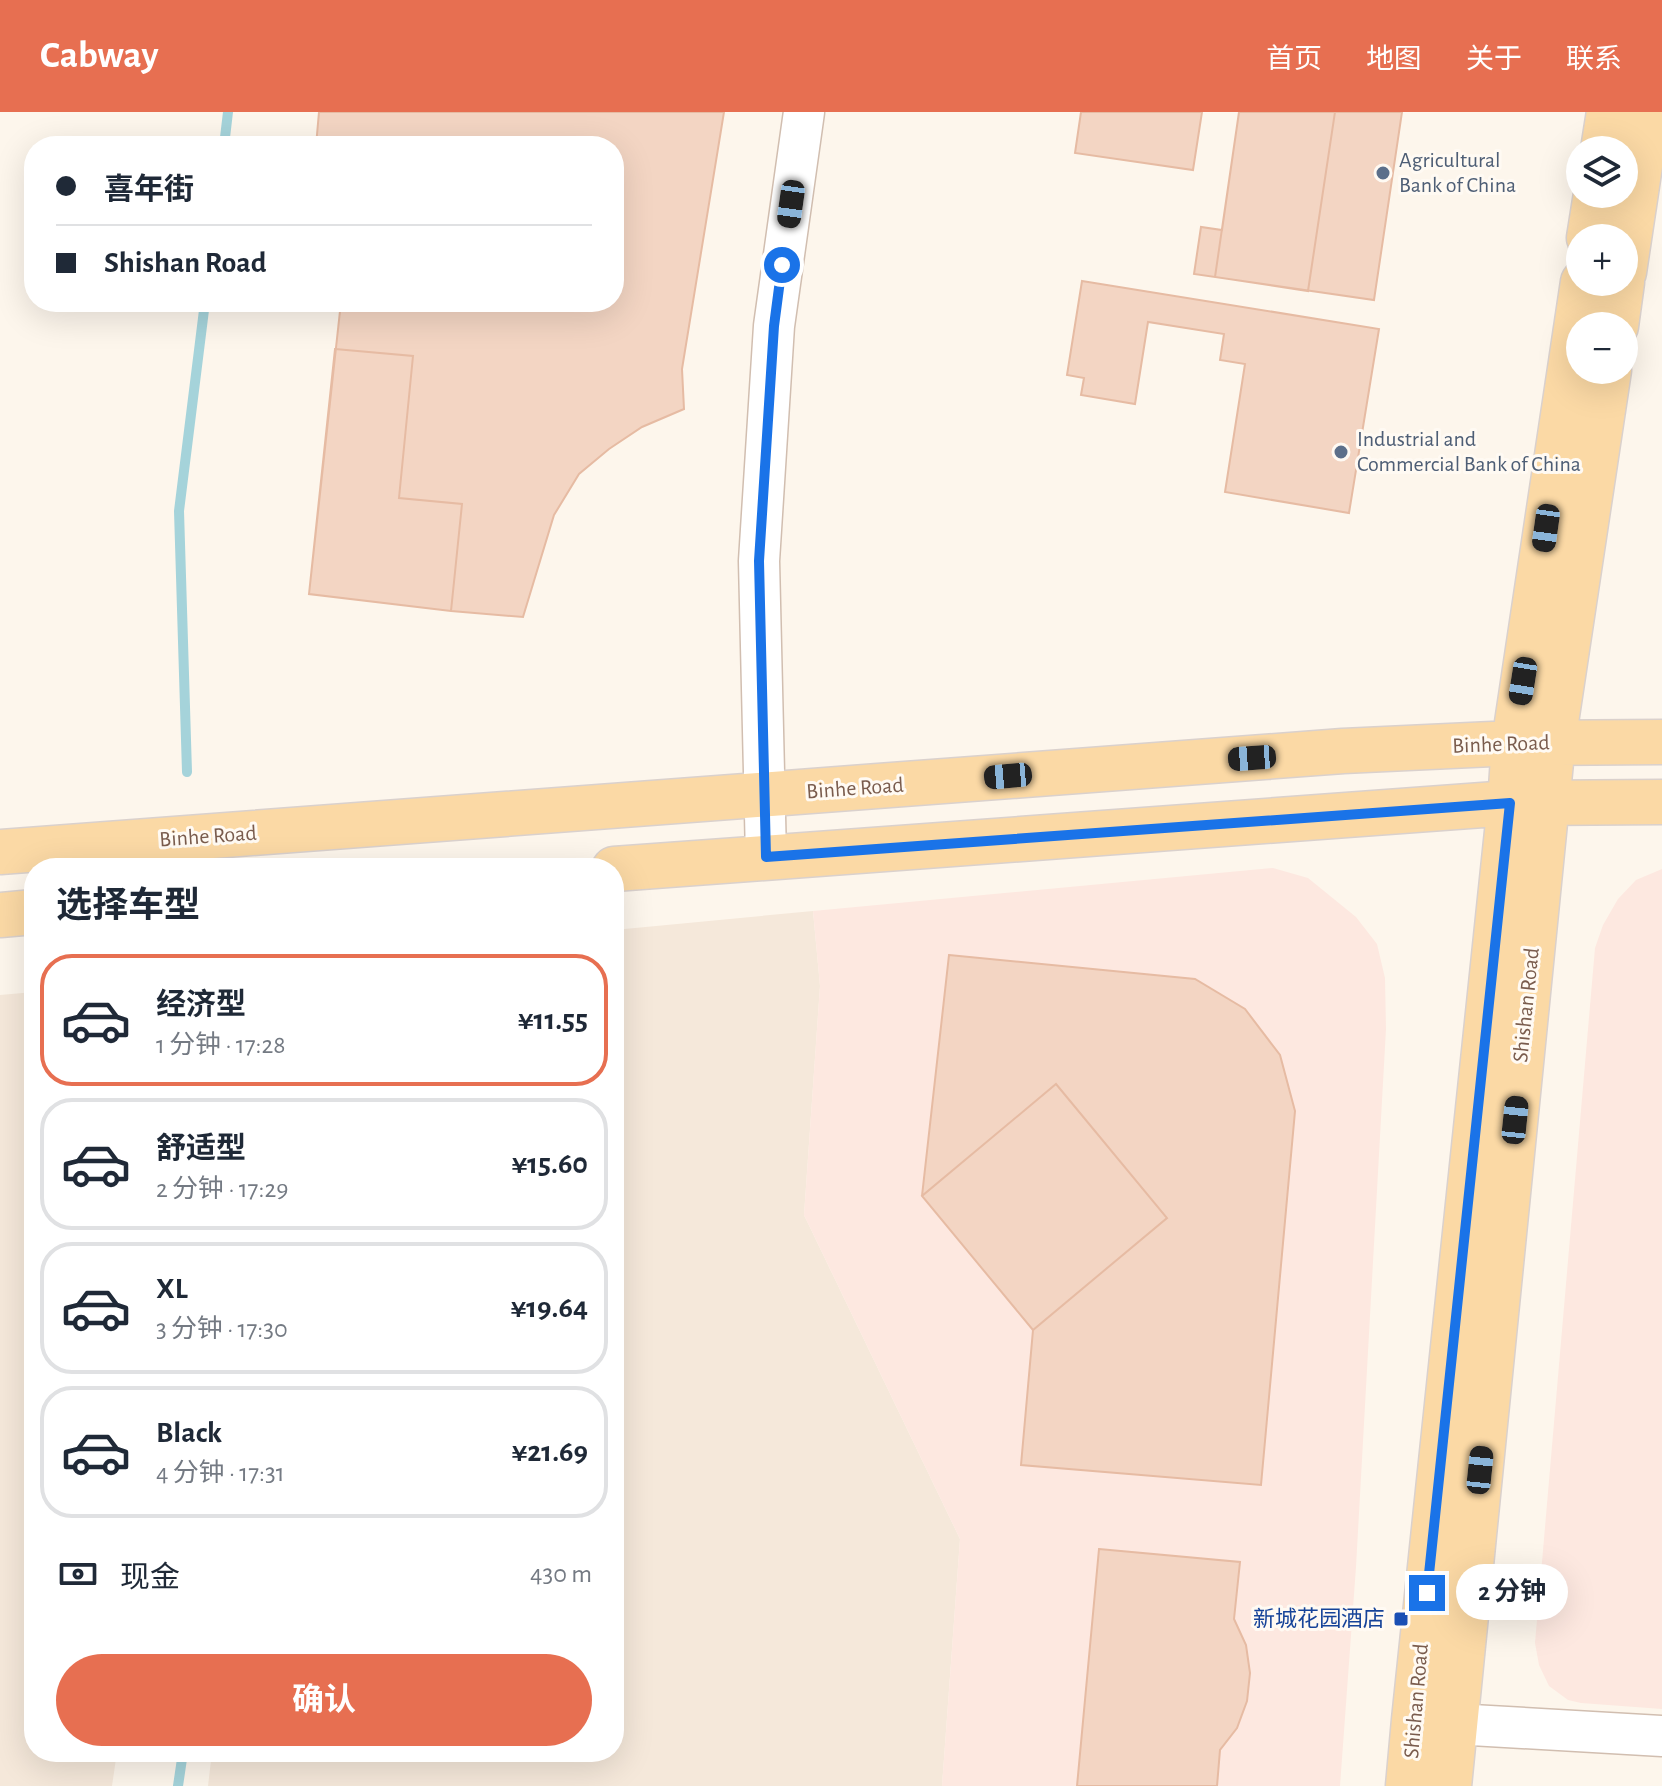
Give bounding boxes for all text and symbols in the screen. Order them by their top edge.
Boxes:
text: Cabway [40,37,158,75]
text: 首页 [1266,46,1322,74]
text: 地图 [1366,46,1422,74]
text: 关于 [1466,46,1522,74]
text: 联系 [1566,46,1622,74]
map controls [1566,136,1638,384]
button: layers [1566,136,1638,208]
place label: Agricultural Bank of China [1399,149,1516,196]
marker: Agricultural Bank of China [1374,164,1392,182]
text: 喜年街 [104,175,194,205]
car [776,179,806,229]
button: + [1566,224,1638,296]
route start [764,247,800,283]
text: Shishan Road [104,248,266,278]
button: − [1566,312,1638,384]
place label: Industrial and Commercial Bank of China [1357,428,1581,475]
marker: Industrial and Commercial Bank of China [1332,443,1350,461]
car [1531,503,1561,553]
car [1507,655,1539,707]
street label: Binhe Road [1452,731,1550,757]
car [1227,744,1277,772]
car [983,762,1033,790]
street label: Binhe Road [806,774,904,802]
street label: Binhe Road [159,822,257,850]
text: 选择车型 [56,888,200,924]
street label: Shishan Road [1509,947,1543,1063]
icon: car [60,984,132,1056]
text: 经济型 [156,990,246,1020]
text: ¥11.55 [518,1005,588,1035]
text: 1 分钟 · 17:28 [156,1032,286,1058]
car [1501,1095,1529,1145]
icon: car [60,1128,132,1200]
text: 舒适型 [156,1134,246,1164]
text: ¥15.60 [511,1149,588,1179]
text: 2 分钟 · 17:29 [156,1176,288,1202]
icon: car [60,1272,132,1344]
text: XL [156,1274,188,1304]
text: ¥19.64 [510,1293,588,1323]
text: 3 分钟 · 17:30 [156,1316,288,1342]
icon: car [60,1416,132,1488]
text: Black [156,1418,222,1448]
text: ¥21.69 [511,1437,588,1467]
car [1466,1445,1494,1495]
text: 4 分钟 · 17:31 [156,1460,285,1486]
icon: cash [56,1552,100,1596]
text: 430 m [530,1561,592,1587]
text: 现金 [120,1563,180,1593]
callout: 2 分钟 [1455,1565,1567,1621]
route end [1409,1575,1445,1611]
text: 2 分钟 [1478,1579,1546,1605]
place label: 新城花园酒店 [1253,1607,1385,1630]
marker: 新城花园酒店 [1392,1610,1410,1628]
street label: Shishan Road [1400,1643,1432,1759]
button: 确认 [56,1654,592,1746]

